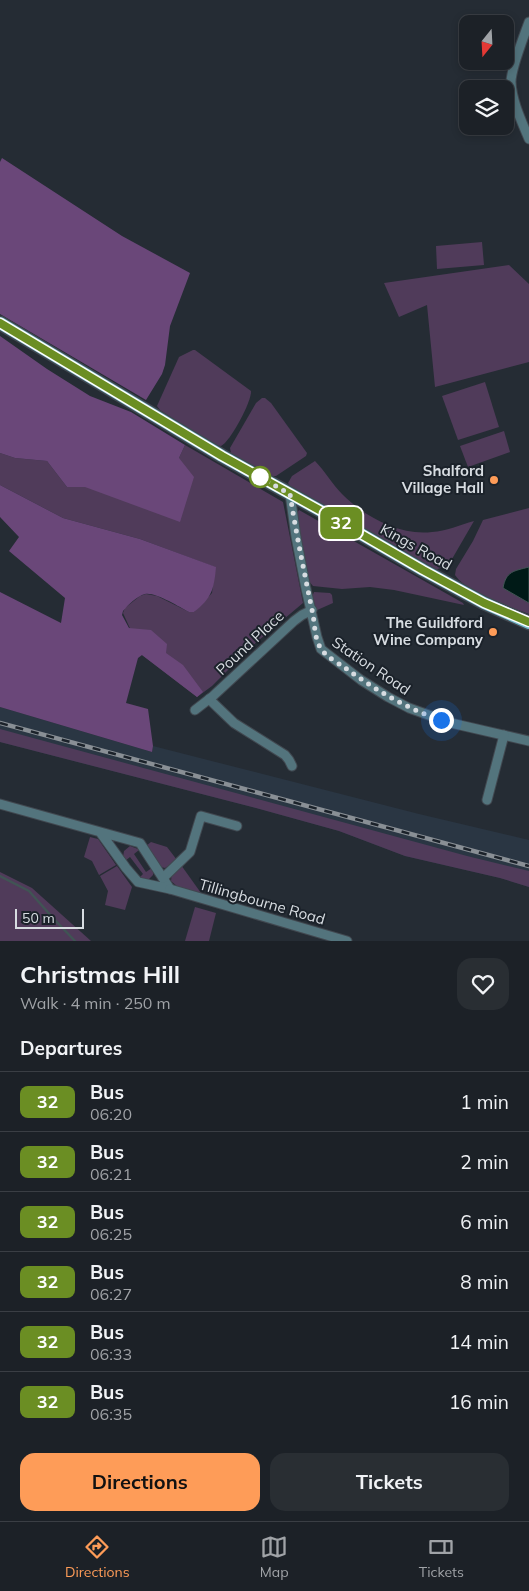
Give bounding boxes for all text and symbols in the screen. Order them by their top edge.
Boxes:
north arrow [459,15,514,70]
map controls [459,15,514,135]
button: layers [459,80,514,135]
place label: Shalford Village Hall [401,461,484,497]
unlabelled marker [249,466,271,488]
marker: Shalford Village Hall [488,474,500,486]
line badge: 32 [318,507,364,539]
text: 32 [330,511,352,534]
street label: Kings Road [377,519,455,574]
street label: Pound Place [212,606,288,679]
place label: The Guildford Wine Company [373,613,484,649]
marker: The Guildford Wine Company [487,626,499,638]
street label: Station Road [328,632,414,699]
your location [429,708,454,733]
street label: Tillingbourne Road [197,874,327,929]
scale bar [15,906,84,929]
text: 50 m [22,909,55,927]
button: heart [457,958,509,1010]
text: Christmas Hill [20,959,180,989]
text: Walk · 4 min · 250 m [20,993,171,1013]
text: Departures [20,1036,122,1060]
text: Bus [90,1080,124,1104]
text: 32 [37,1090,58,1113]
text: 1 min [460,1090,509,1114]
text: 06:20 [90,1104,132,1124]
text: Bus [90,1140,124,1164]
text: 32 [37,1150,58,1173]
text: 2 min [460,1150,509,1174]
text: 06:21 [90,1164,132,1184]
text: Bus [90,1200,124,1224]
text: 32 [37,1210,58,1233]
text: 6 min [460,1210,509,1234]
text: 06:25 [90,1224,132,1244]
text: Bus [90,1260,124,1284]
text: 32 [37,1270,58,1293]
text: 8 min [460,1270,509,1294]
text: 06:27 [90,1284,132,1304]
text: Bus [90,1320,124,1344]
text: 32 [37,1330,58,1353]
text: 14 min [449,1330,509,1354]
text: 06:33 [90,1344,132,1364]
text: Bus [90,1380,124,1404]
text: 32 [37,1390,58,1413]
text: 16 min [449,1390,509,1414]
text: 06:35 [90,1404,132,1424]
button: Directions [20,1453,260,1511]
button: Tickets [270,1453,509,1511]
tab: Directions [65,1533,130,1581]
tab: Map [260,1533,289,1581]
tab: Tickets [419,1533,464,1581]

